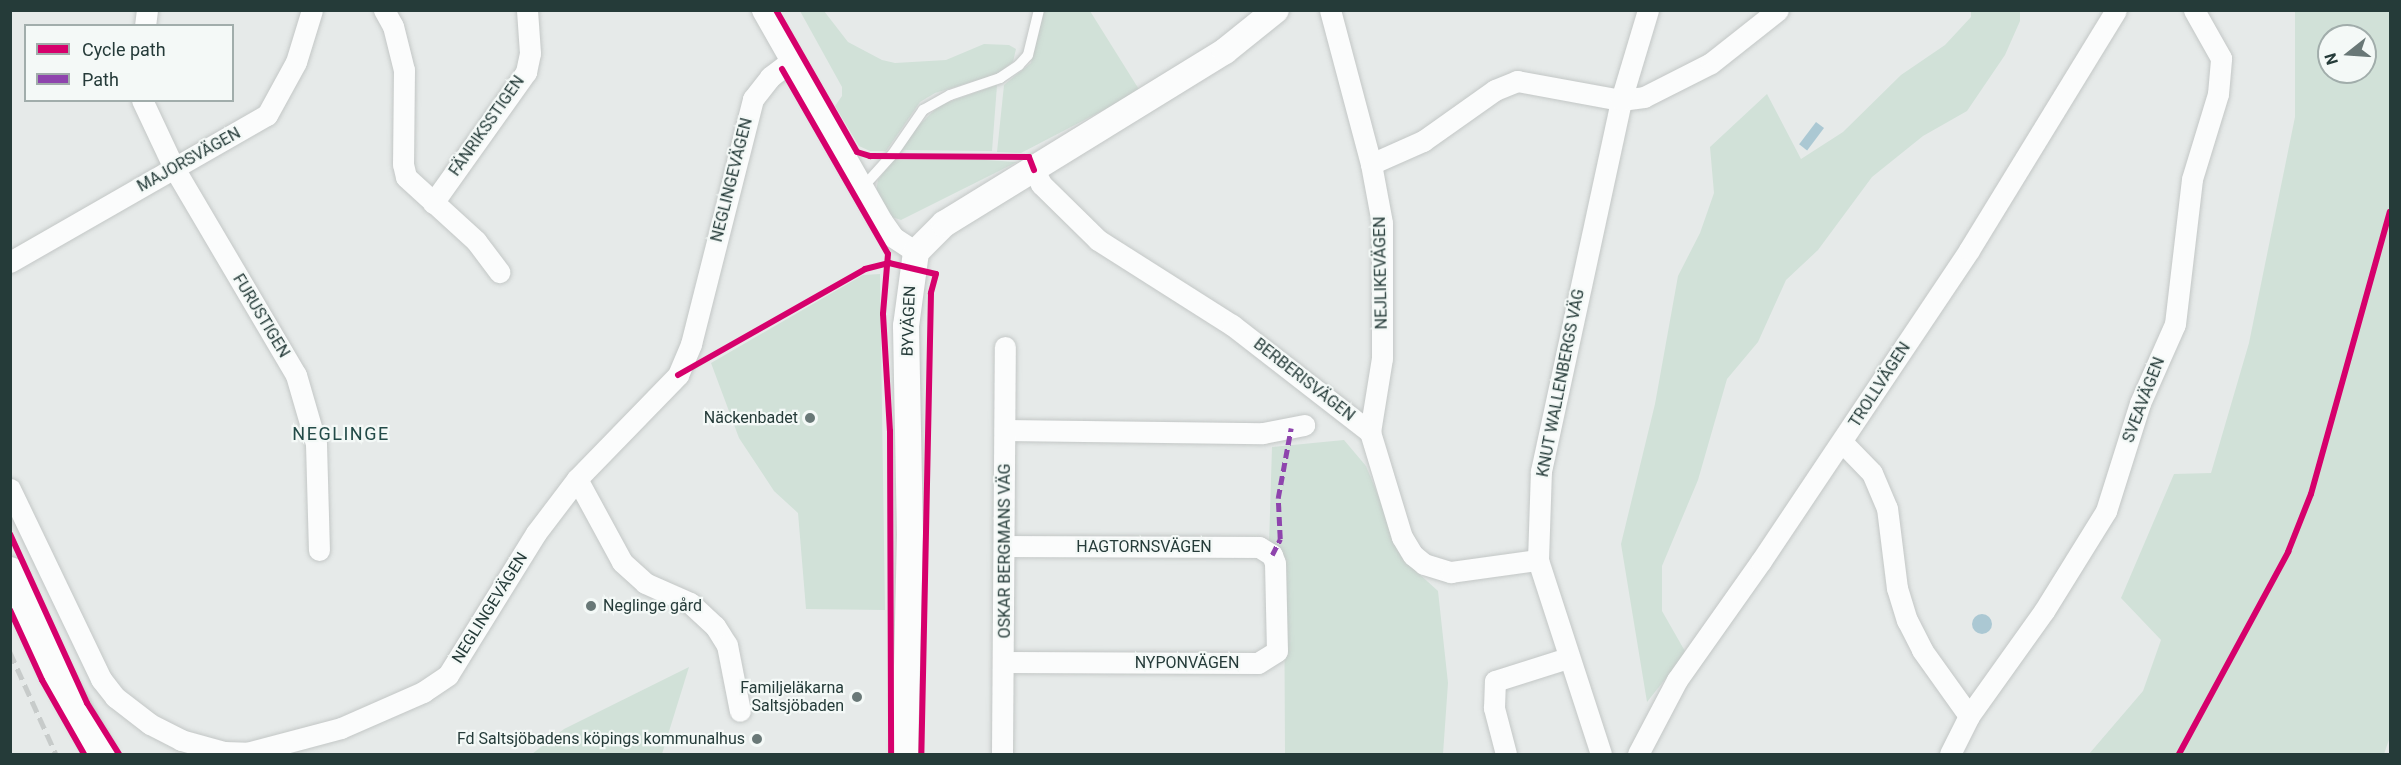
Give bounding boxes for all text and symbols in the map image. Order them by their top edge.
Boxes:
legend [24,24,234,102]
north arrow [2317,24,2377,84]
text: Cycle path [82,39,166,60]
text: N [2320,51,2342,67]
text: Path [82,69,119,90]
street label: FÄNRIKSSTIGEN [445,72,529,180]
street label: NEGLINGEVÄGEN [707,116,757,244]
street label: MAJORSVÄGEN [134,124,244,196]
street label: NEJLIKEVÄGEN [1370,216,1392,330]
street label: FURUSTIGEN [228,271,294,361]
street label: BYVÄGEN [898,285,920,357]
street label: KNUT WALLENBERGS VÄG [1533,287,1589,479]
street label: BERBERISVÄGEN [1250,335,1358,425]
street label: TROLLVÄGEN [1845,339,1915,431]
street label: SVEAVÄGEN [2119,355,2169,445]
place label: Näckenbadet [704,408,798,428]
marker: Näckenbadet [803,411,817,425]
district label: NEGLINGE [292,423,390,445]
street label: OSKAR BERGMANS VÄG [995,464,1015,638]
street label: HAGTORNSVÄGEN [1076,537,1212,557]
street label: NEGLINGEVÄGEN [448,549,532,667]
place label: Neglinge gård [603,596,702,616]
marker: Neglinge gård [584,599,598,613]
street label: NYPONVÄGEN [1135,653,1239,673]
place label: Familjeläkarna Saltsjöbaden [740,678,844,716]
marker: Familjeläkarna Saltsjöbaden [848,688,866,706]
place label: Fd Saltsjöbadens köpings kommunalhus [457,729,745,749]
marker: Fd Saltsjöbadens köpings kommunalhus [750,732,764,746]

